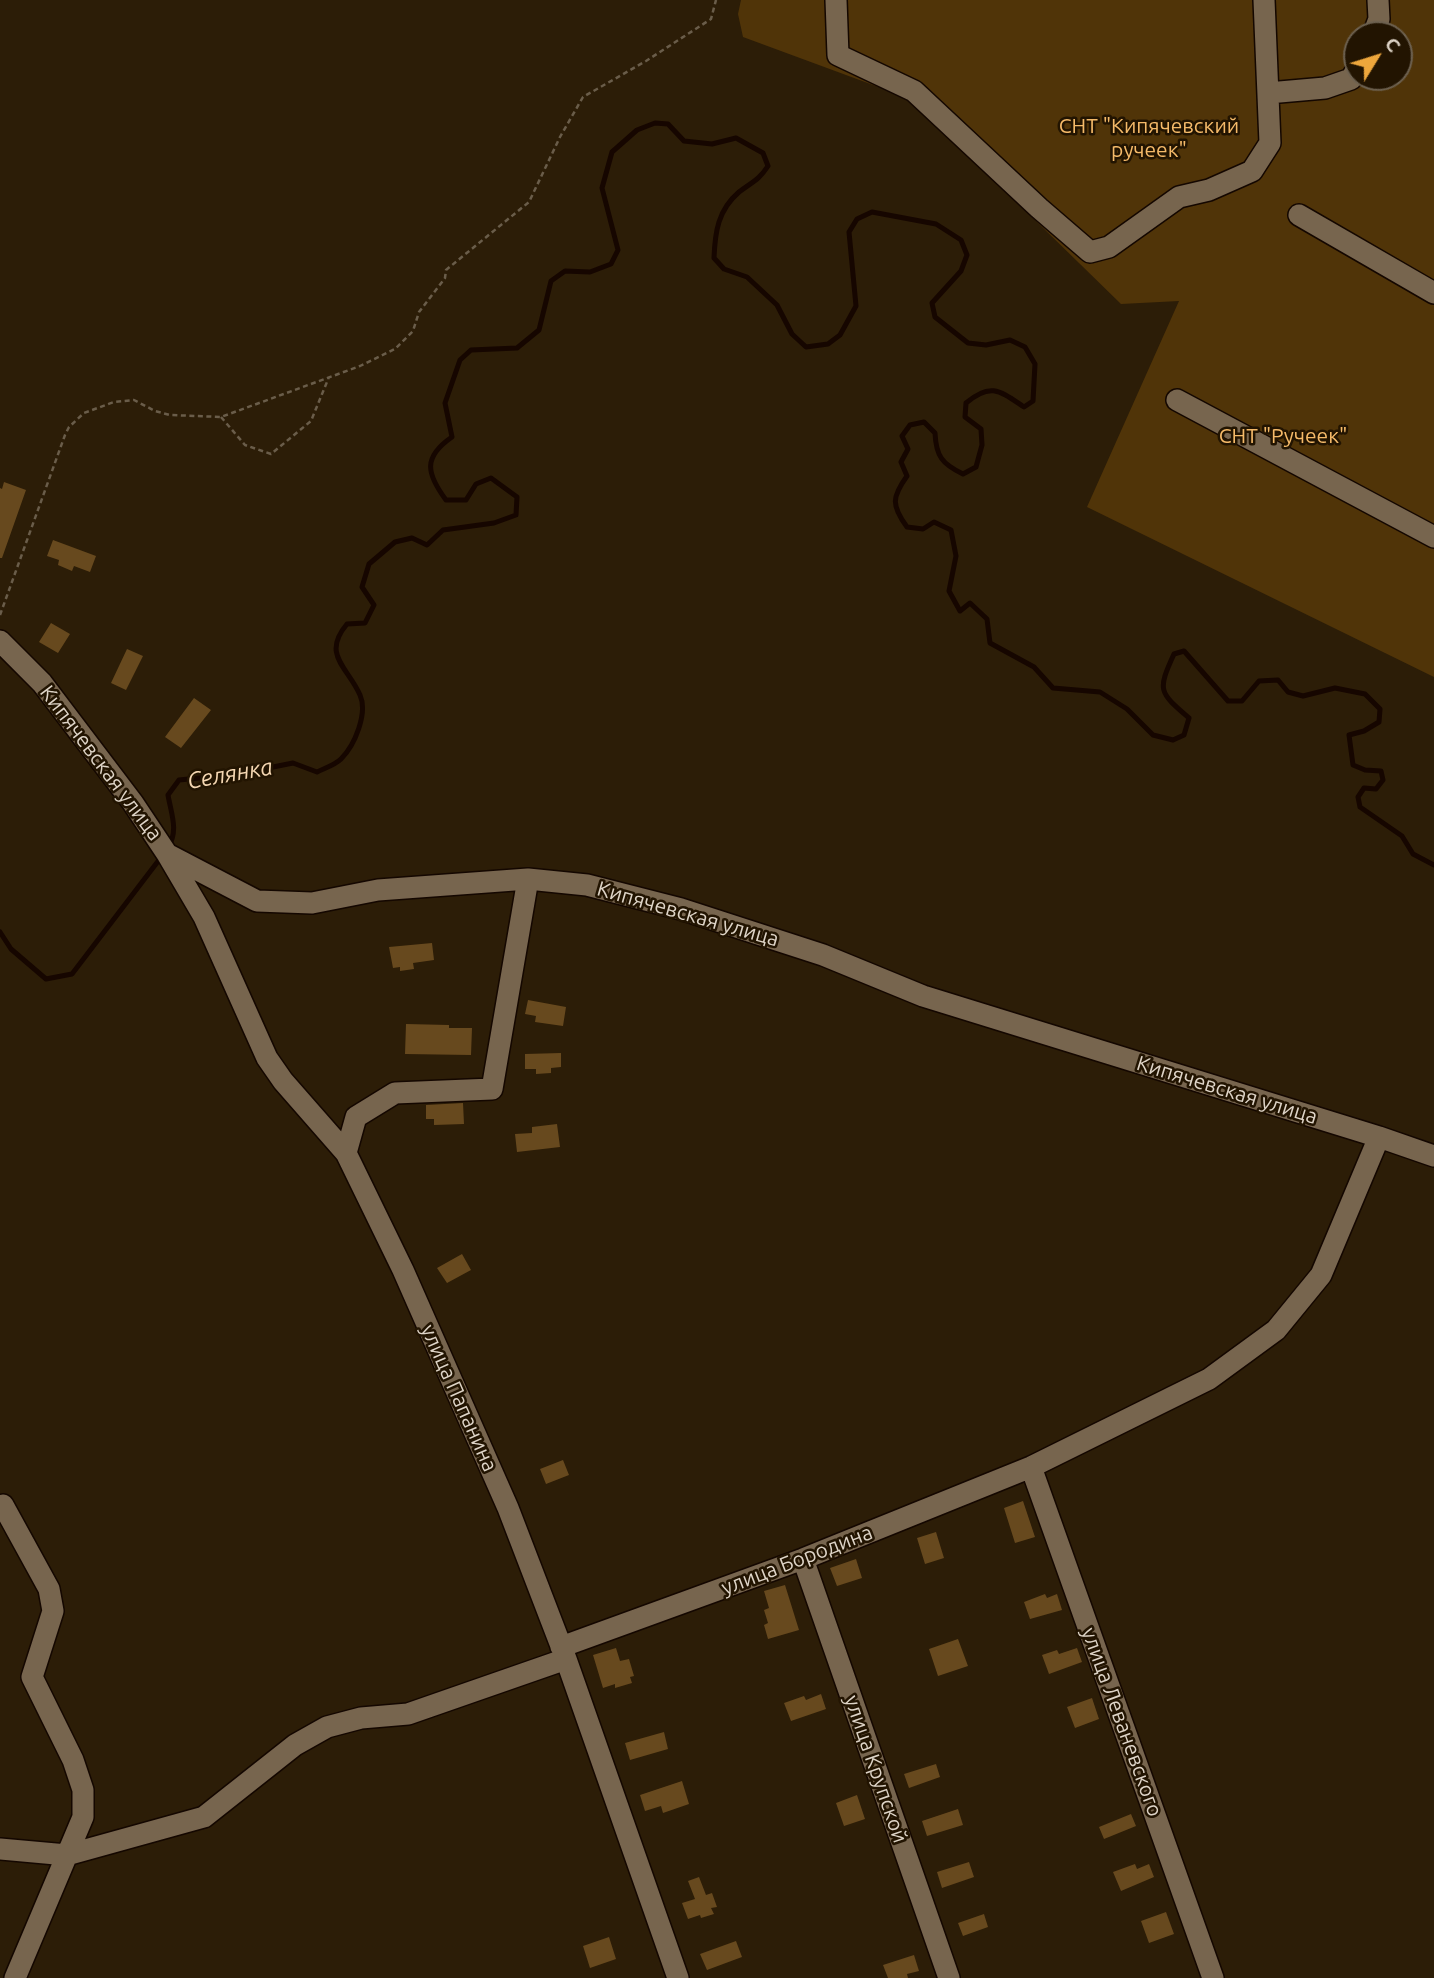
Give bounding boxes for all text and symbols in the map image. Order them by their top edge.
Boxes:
north arrow [1343,21,1413,91]
text: С [1381,33,1405,56]
park label: СНТ "Кипячевский ручеек" [1059,113,1239,163]
park label: СНТ "Ручеек" [1219,423,1347,449]
street label: Кипячевская улица [34,680,168,846]
water label: Селянка [185,753,275,795]
street label: Кипячевская улица [594,876,782,952]
street label: Кипячевская улица [1134,1051,1320,1129]
street label: улица Папанина [415,1321,503,1475]
street label: улица Бородина [718,1520,876,1600]
street label: улица Леваневского [1076,1624,1168,1820]
street label: улица Крупской [839,1692,913,1846]

